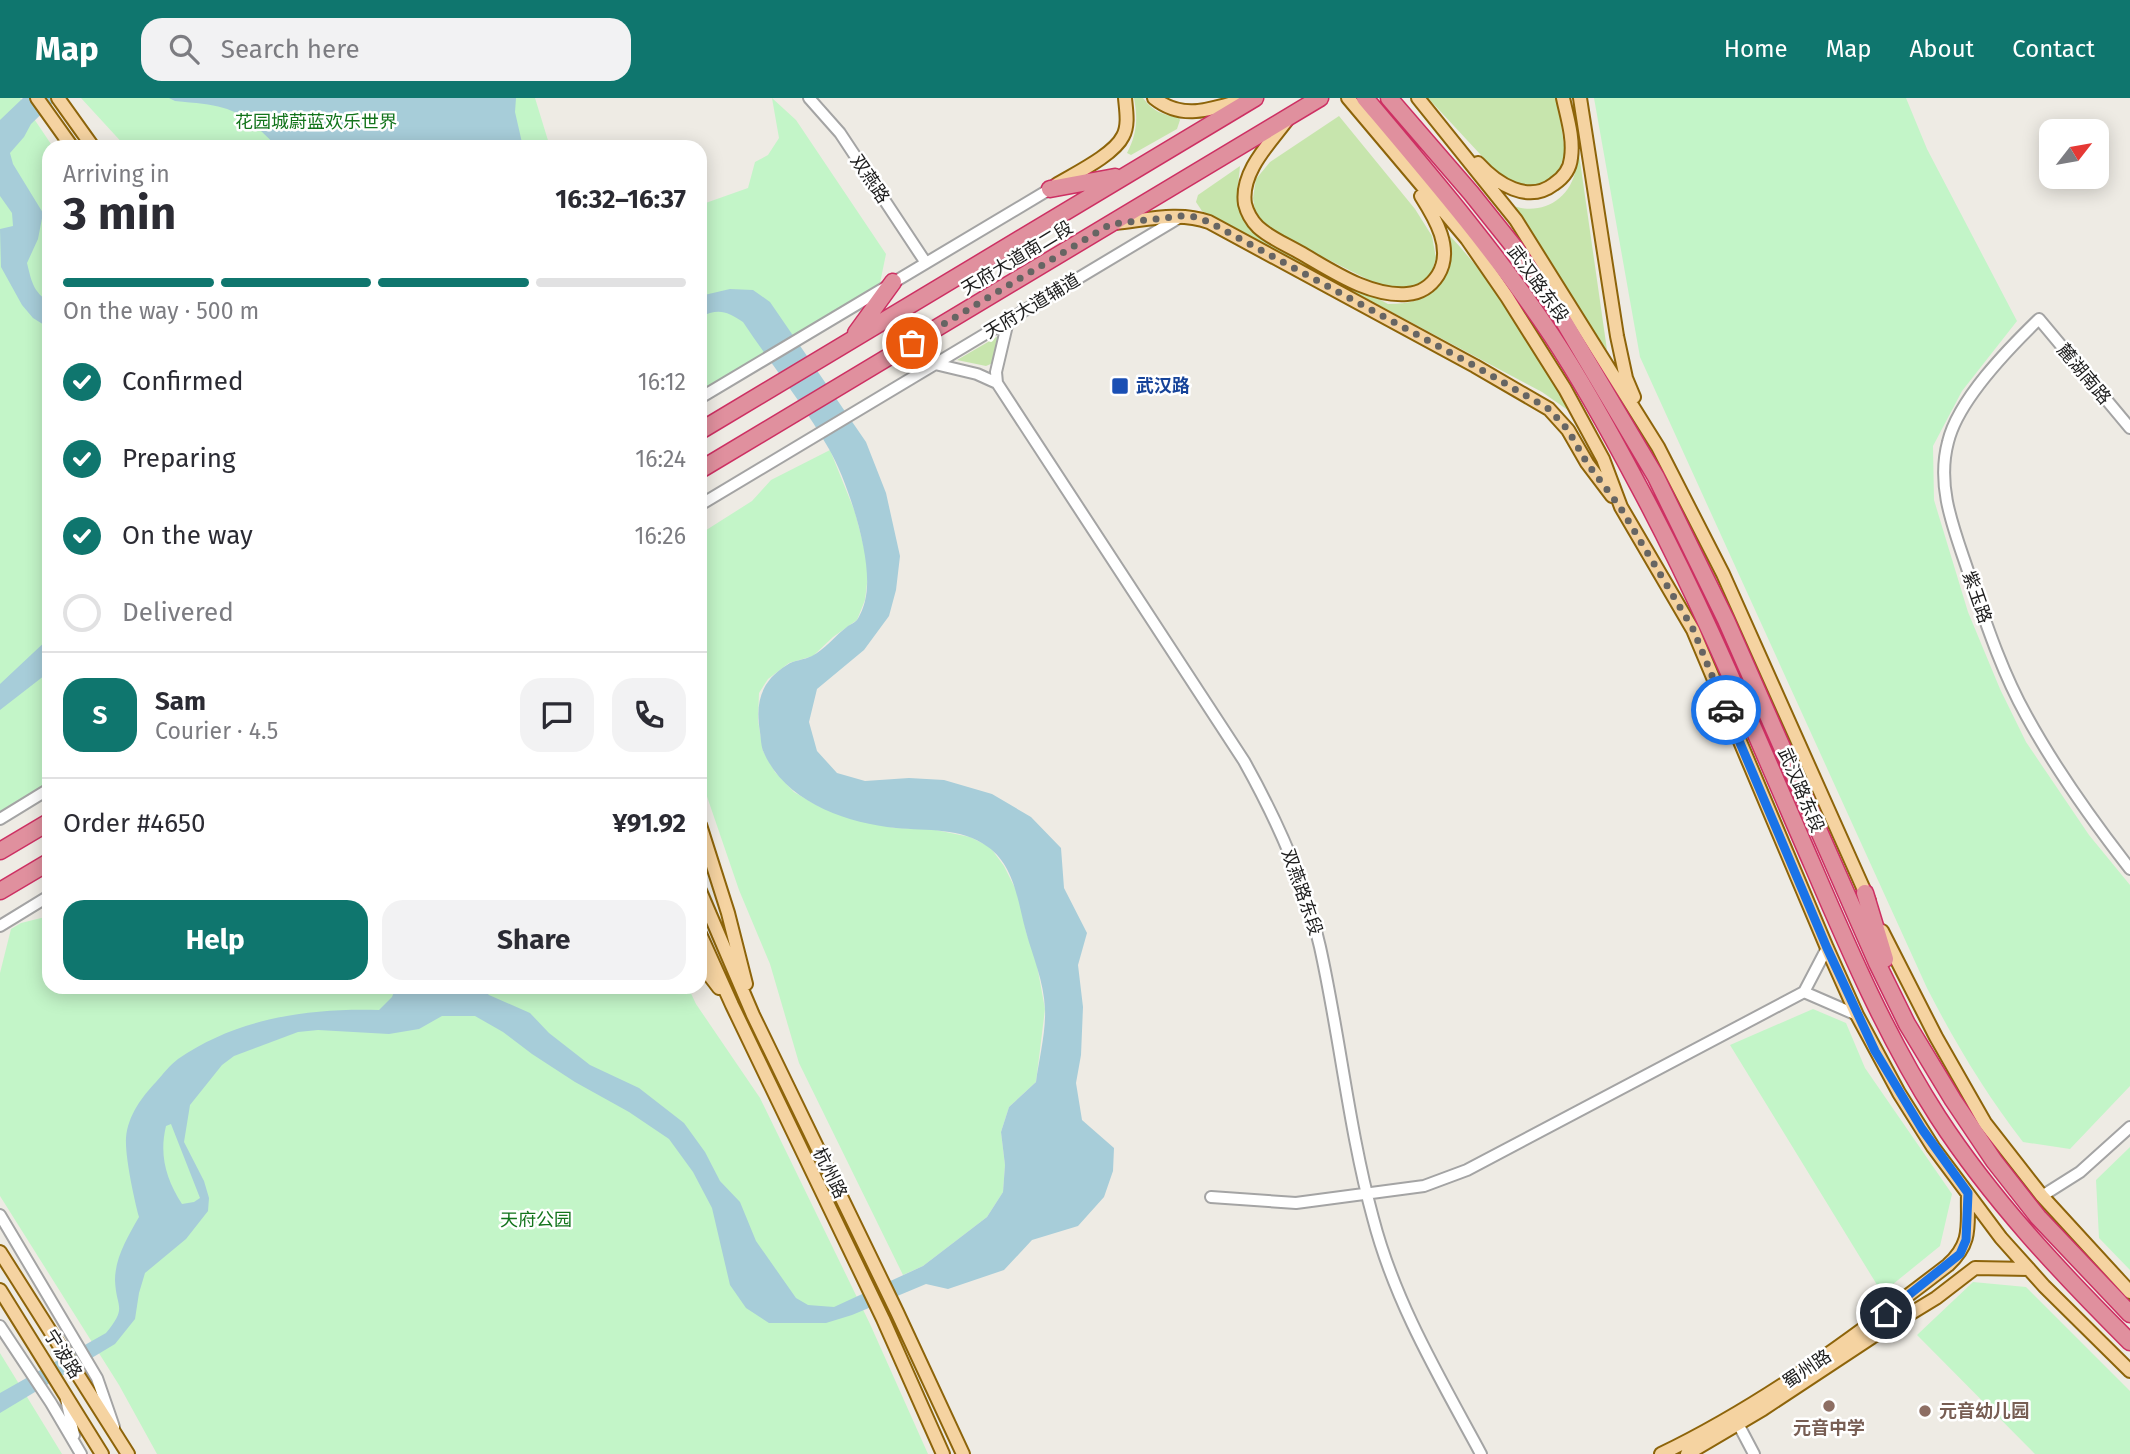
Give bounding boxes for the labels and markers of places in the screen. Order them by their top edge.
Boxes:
pin [882,313,942,373]
place label: 武汉路 [1136,375,1190,397]
marker: 武汉路 [1110,376,1130,396]
pin [1856,1283,1916,1343]
marker: 元音中学 [1821,1398,1837,1414]
place label: 元音幼儿园 [1939,1400,2029,1422]
marker: 元音幼儿园 [1917,1403,1933,1419]
place label: 元音中学 [1793,1417,1865,1439]

